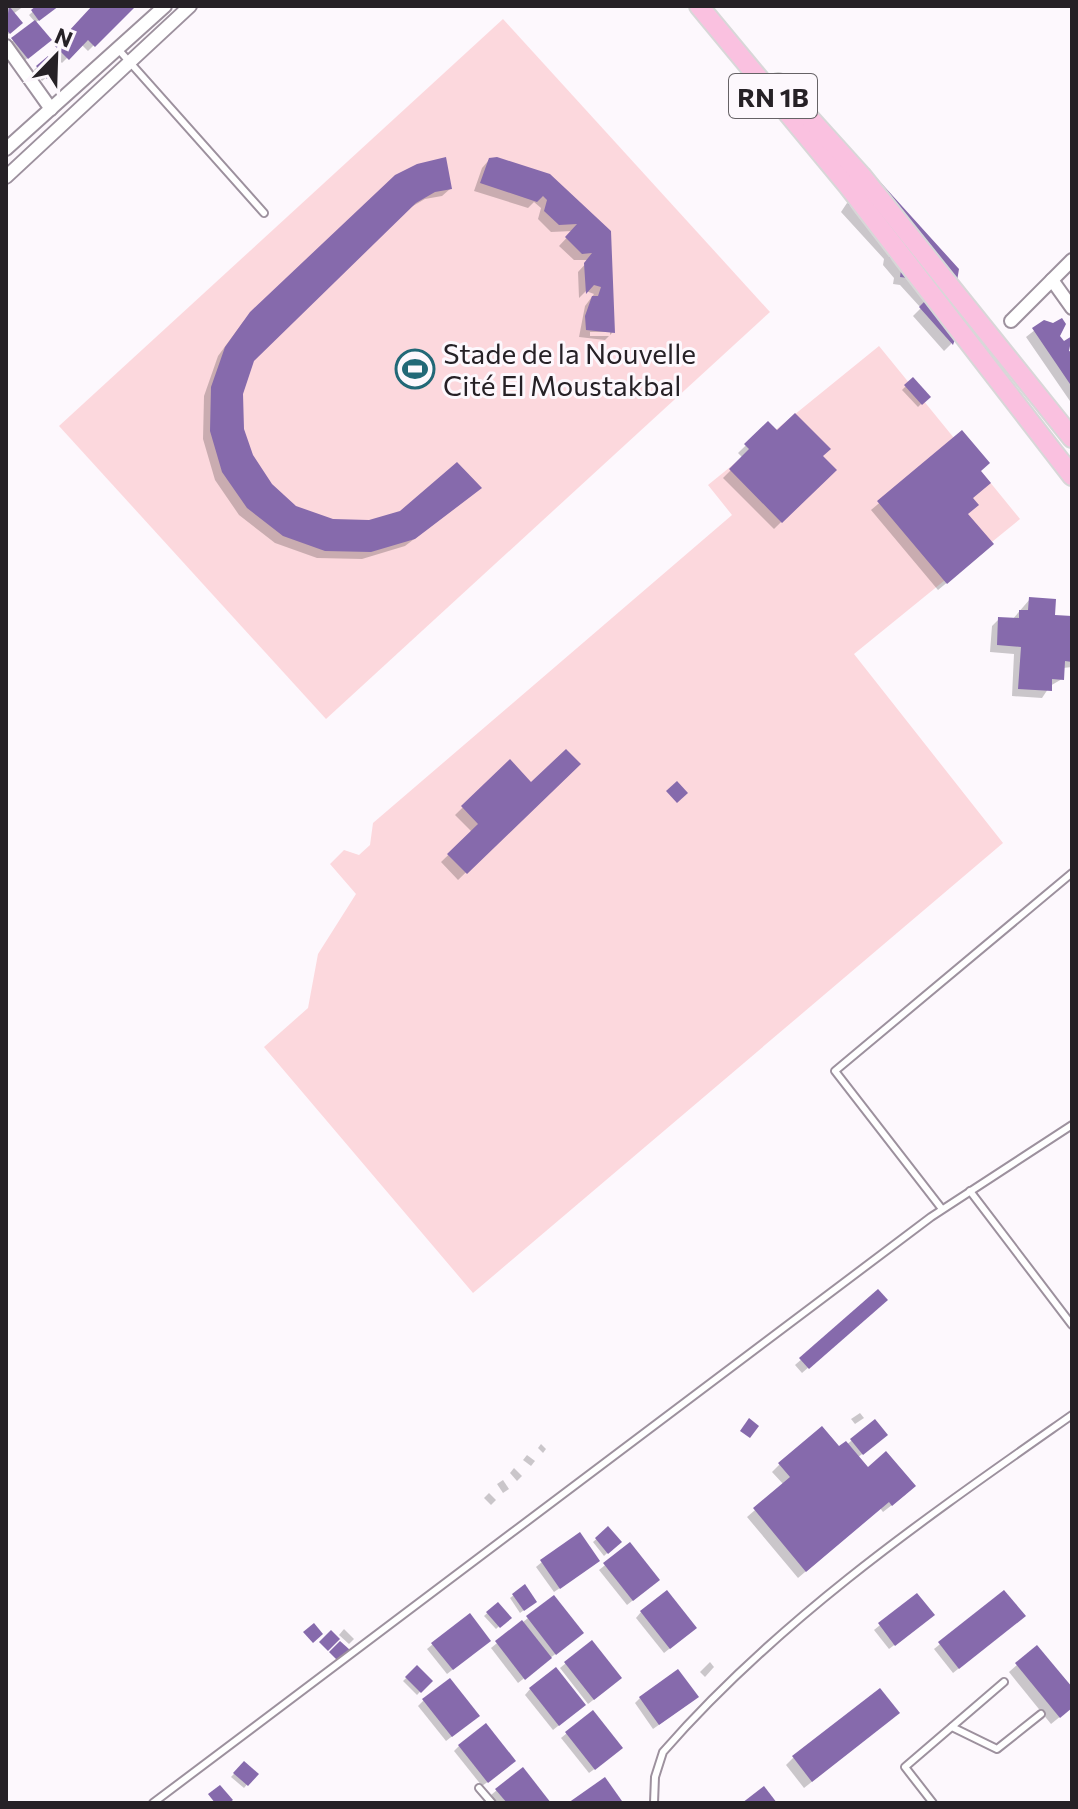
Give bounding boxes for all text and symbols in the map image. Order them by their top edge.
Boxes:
north arrow [16,16,96,96]
text: N [51,21,77,53]
road number: RN 1B [729,74,817,118]
place label: Stade de la Nouvelle Cité El Moustakbal [443,336,696,402]
sports icon: Stade de la Nouvelle Cité El Moustakbal [394,348,436,390]

